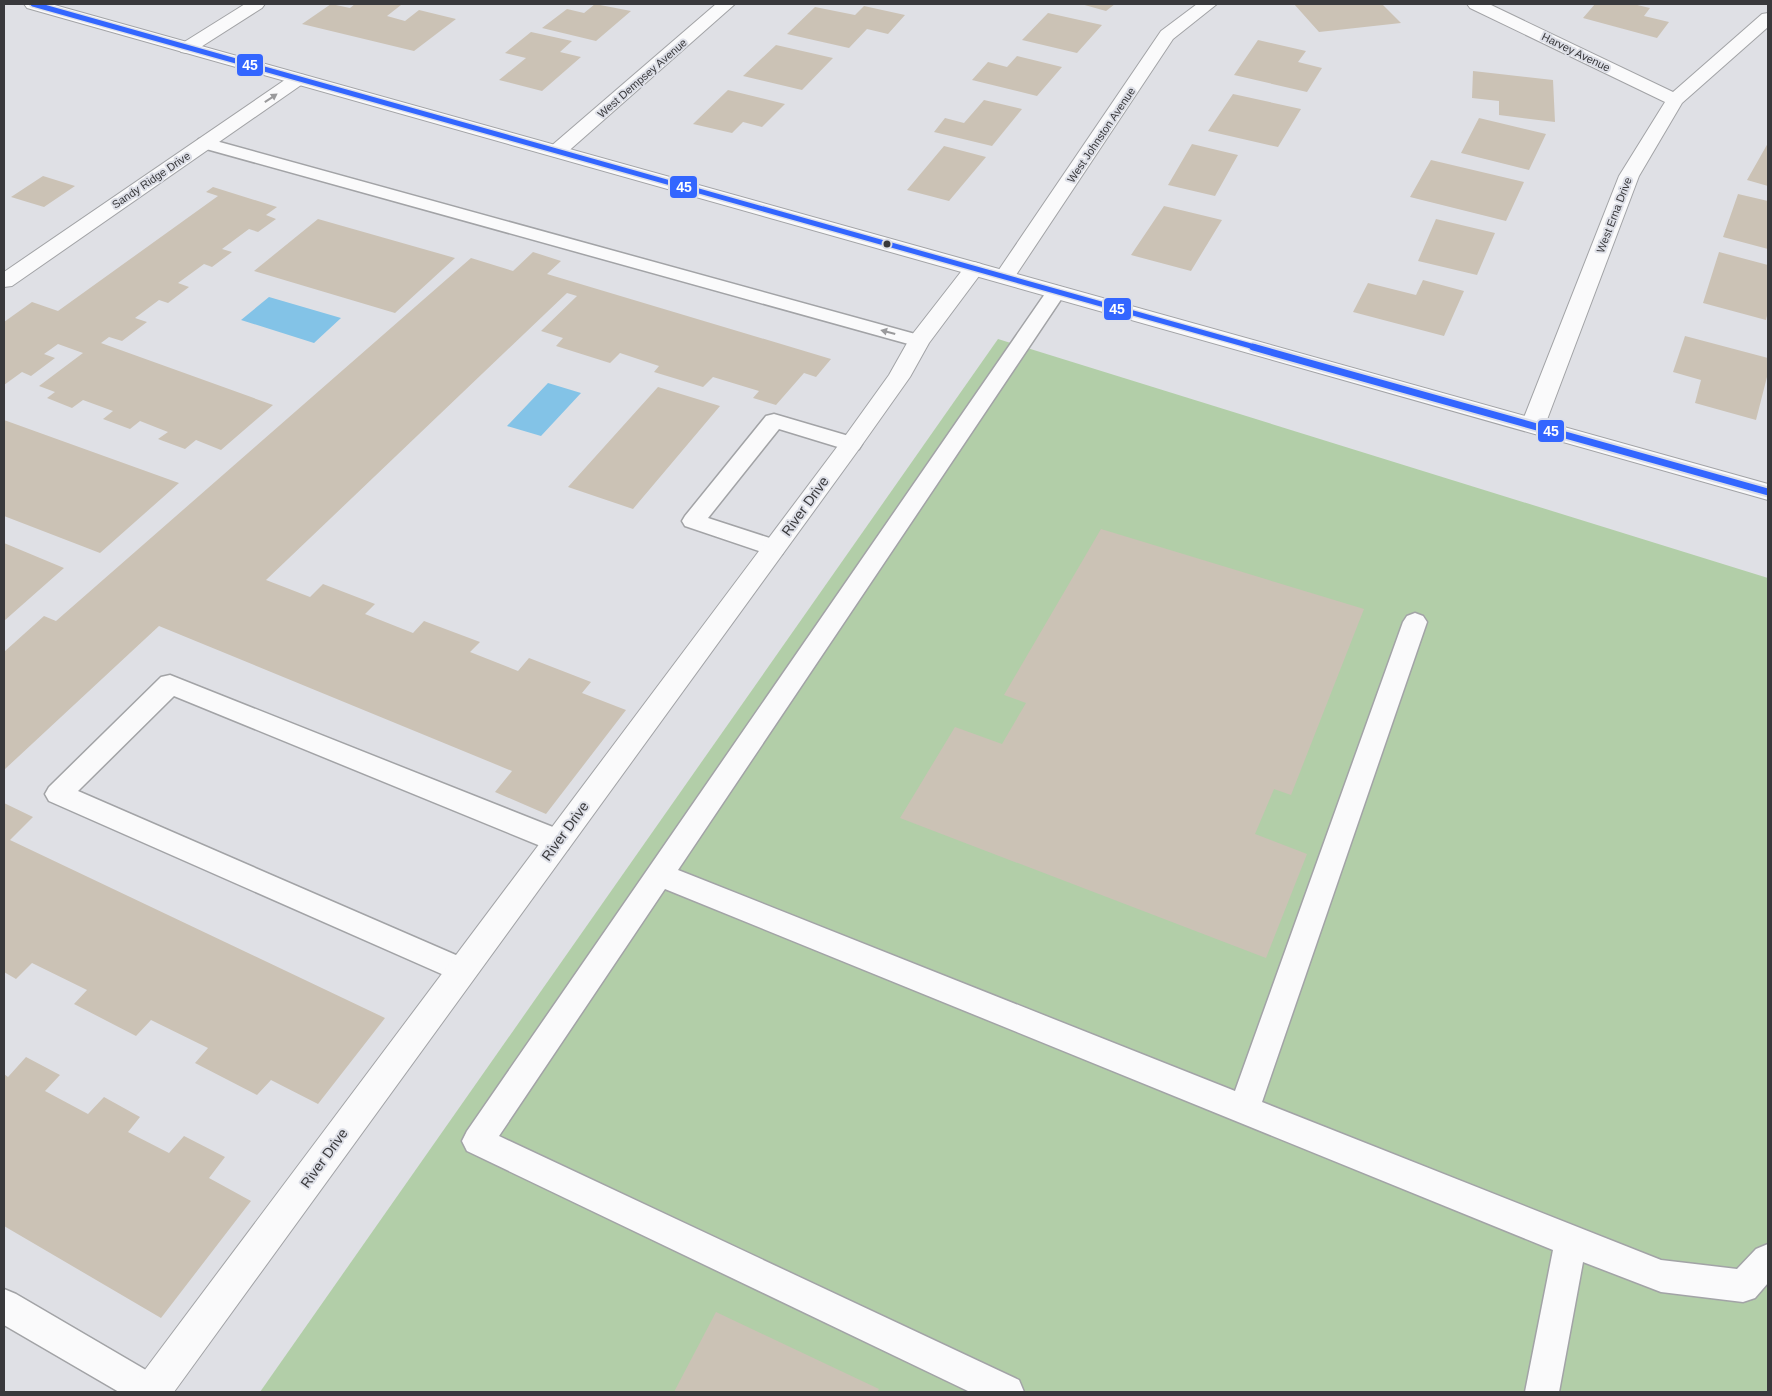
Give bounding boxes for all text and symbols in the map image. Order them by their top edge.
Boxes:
street label: Harvey Avenue [1540,30,1612,74]
street label: West Dempsey Avenue [595,36,689,120]
line badge: 45 [236,53,264,77]
text: 45 [242,57,258,73]
street label: West Johnston Avenue [1065,85,1137,185]
one-way arrow [264,93,278,103]
street label: Sandy Ridge Drive [110,149,192,211]
line badge: 45 [669,175,698,199]
street label: West Erna Drive [1594,176,1634,254]
text: 45 [676,179,692,195]
unlabelled marker [882,239,892,249]
line badge: 45 [1103,297,1132,321]
text: 45 [1109,301,1125,317]
one-way arrow [881,328,896,336]
line badge: 45 [1537,419,1565,443]
text: 45 [1543,423,1559,439]
street label: River Drive [778,473,832,539]
street label: River Drive [538,798,592,864]
street label: River Drive [297,1125,351,1191]

